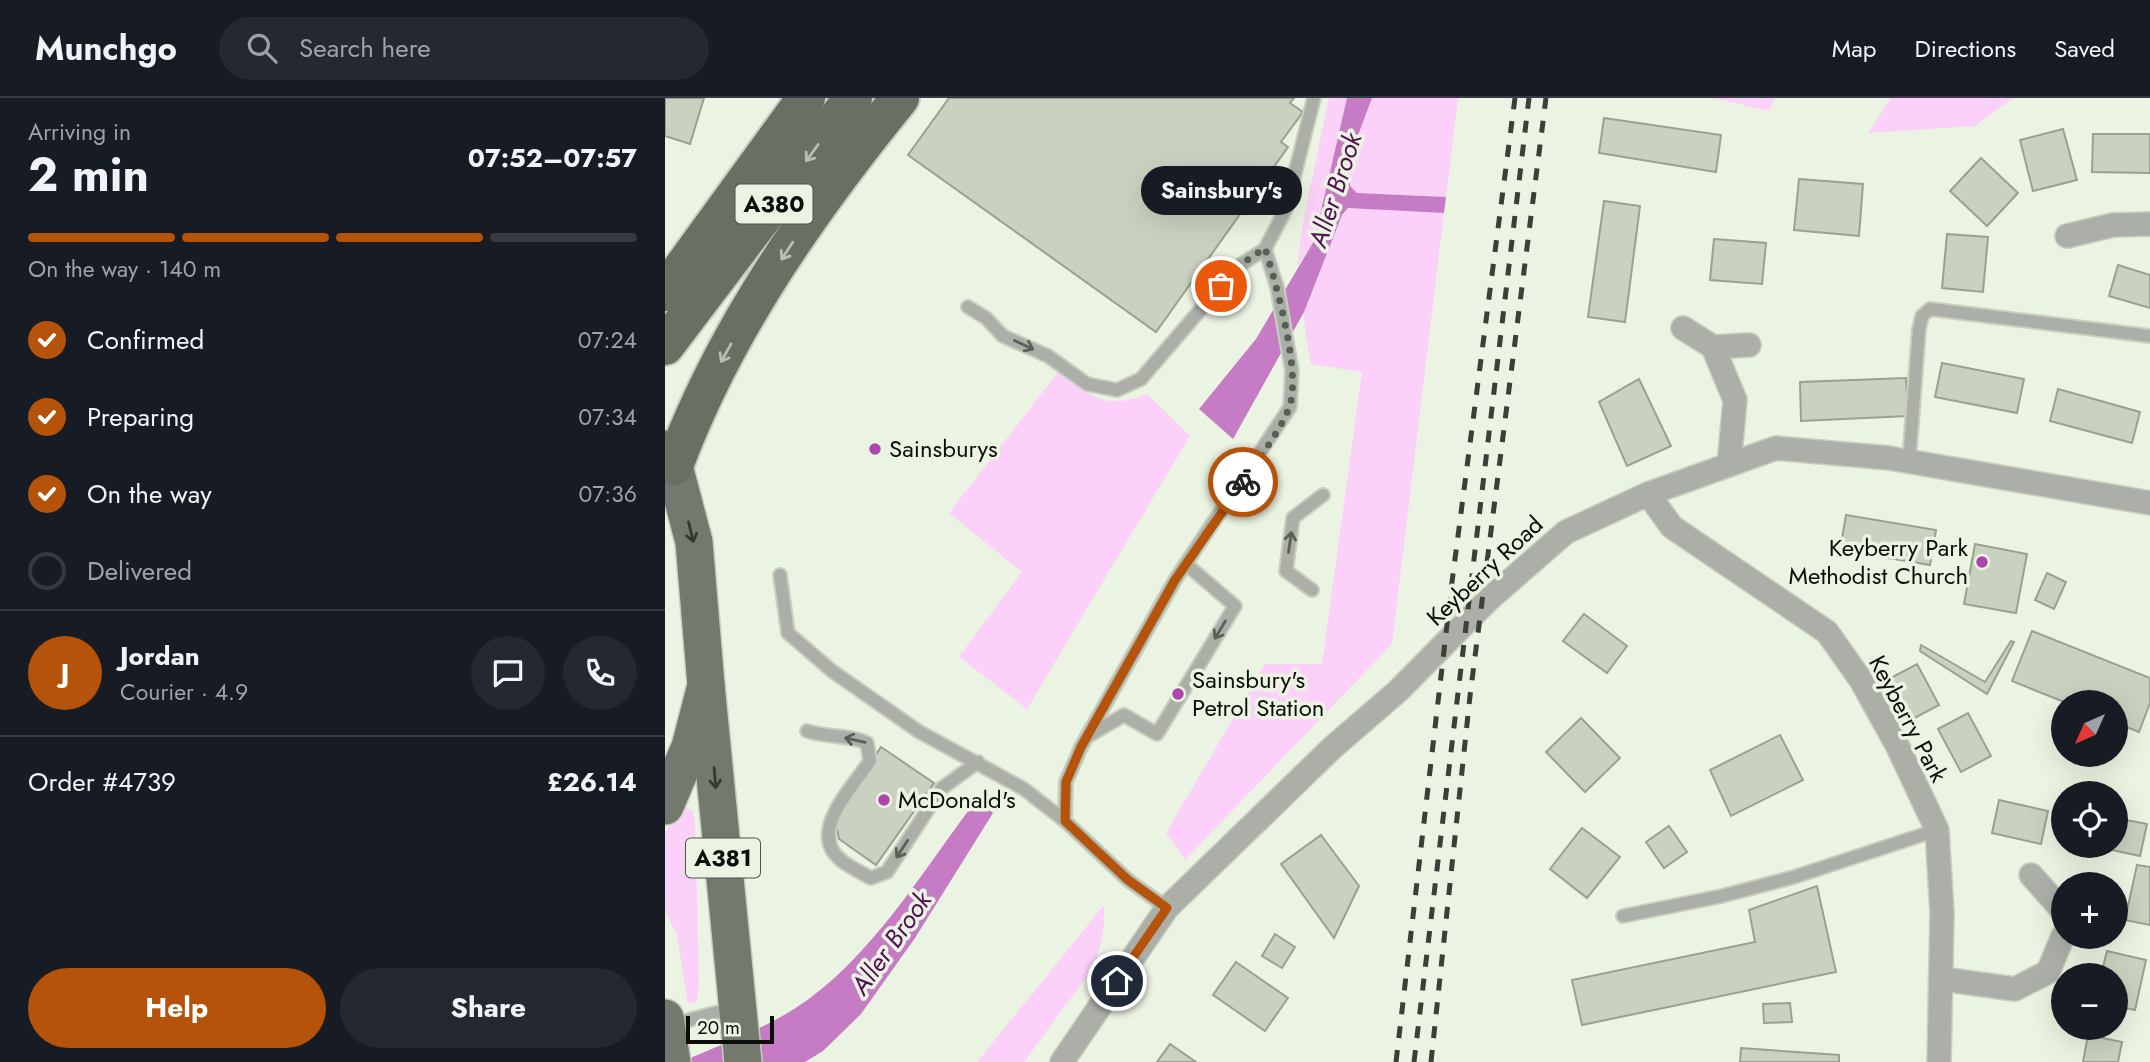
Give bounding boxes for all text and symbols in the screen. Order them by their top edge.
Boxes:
search box [219,17,709,80]
text: Munchgo [35,25,177,72]
icon: search [243,29,281,67]
text: Search here [299,29,431,67]
text: Map [1832,31,1877,66]
text: Directions [1915,31,2016,66]
text: Saved [2054,31,2115,66]
text: Arriving in [28,115,131,149]
water label: Aller Brook [1298,126,1372,253]
text: 07:52–07:57 [468,139,637,177]
text: 2 min [28,142,149,208]
one-way arrow [805,143,820,162]
callout: Sainsbury's [1141,167,1301,216]
text: Sainsbury's [1161,173,1282,207]
road number: A380 [735,184,813,223]
one-way arrow [779,241,793,261]
text: On the way · 140 m [28,252,221,286]
pin [1191,256,1251,316]
icon: bag [1202,267,1240,305]
icon: check [28,321,66,359]
text: Confirmed [87,321,204,359]
text: 07:24 [578,323,637,357]
one-way arrow [1013,339,1034,352]
one-way arrow [719,342,733,363]
icon: check [28,398,66,436]
text: Preparing [87,398,194,436]
text: 07:34 [578,400,637,434]
place label: Sainsburys [889,431,998,466]
marker: Sainsburys [867,441,883,457]
courier [1208,447,1278,517]
icon: bike [1224,463,1262,501]
icon: check [28,475,66,513]
text: On the way [87,475,212,513]
text: 07:36 [578,477,637,511]
street label: Keyberry Road [1419,507,1551,634]
one-way arrow [685,520,698,543]
place label: Keyberry Park Methodist Church [1789,530,1968,593]
one-way arrow [1284,531,1297,554]
text: Delivered [87,552,192,590]
marker: Keyberry Park Methodist Church [1974,554,1990,570]
one-way arrow [1213,620,1227,640]
button: chat [471,636,545,710]
button: phone [563,636,637,710]
text: Jordan [120,637,200,675]
street label: Keyberry Park [1860,649,1957,789]
text: J [61,654,69,692]
place label: Sainsbury's Petrol Station [1192,662,1324,725]
text: Courier · 4.9 [120,675,248,709]
marker: Sainsbury's Petrol Station [1170,686,1186,702]
north arrow [2051,690,2128,766]
map controls [2051,690,2128,1040]
one-way arrow [844,732,867,746]
text: Order #4739 [28,763,176,801]
text: £26.14 [547,763,637,801]
one-way arrow [709,766,722,788]
button: locate [2051,781,2128,858]
place label: McDonald's [898,782,1016,817]
marker: McDonald's [876,792,892,808]
road number: A381 [686,838,760,878]
one-way arrow [895,839,910,858]
button: + [2051,872,2128,949]
water label: Aller Brook [841,882,942,1003]
pin [1087,951,1147,1011]
icon: home [1098,962,1136,1000]
button: − [2051,963,2128,1040]
button: Help [28,968,326,1048]
button: Share [340,968,637,1048]
scale bar [686,1013,773,1045]
text: 20 m [697,1014,740,1041]

